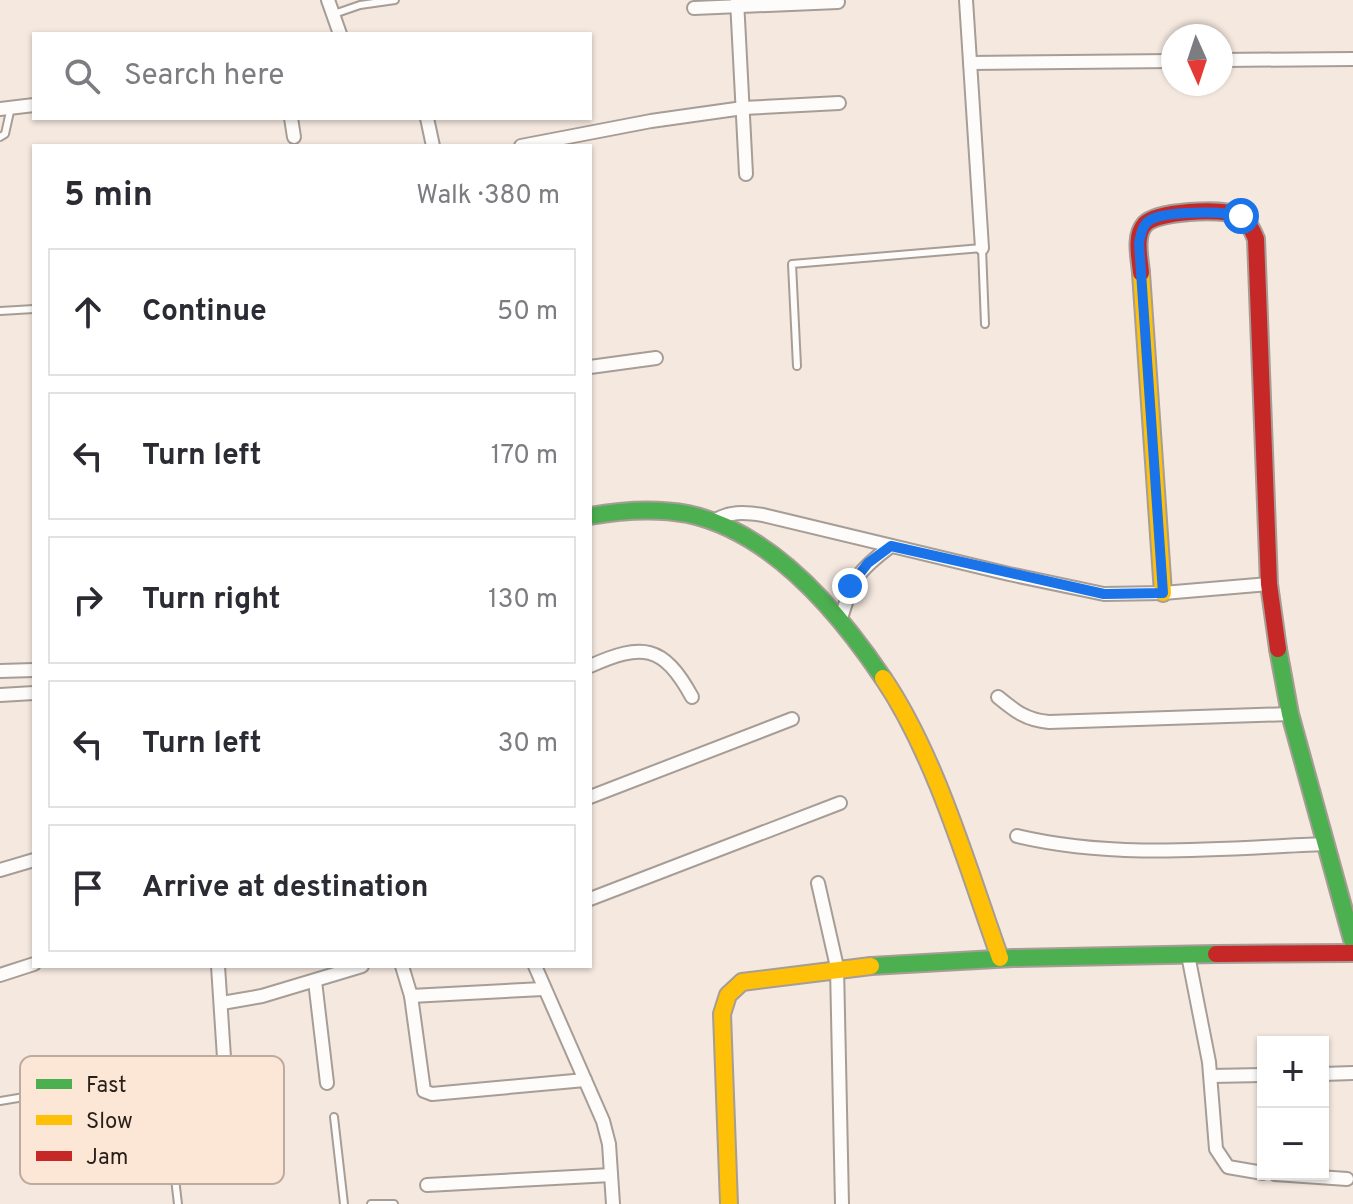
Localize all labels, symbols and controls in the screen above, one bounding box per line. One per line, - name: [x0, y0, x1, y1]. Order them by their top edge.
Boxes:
- north arrow: [1161, 24, 1233, 96]
- search box: [32, 32, 592, 120]
- icon: search: [60, 54, 104, 98]
- text: Search here: [124, 58, 284, 95]
- text: 5 min: [64, 175, 153, 218]
- text: Walk · 380 m: [416, 180, 560, 213]
- route start: [1223, 198, 1259, 234]
- icon: ahead: [66, 290, 110, 334]
- text: Continue: [142, 294, 267, 331]
- text: 50 m: [497, 296, 558, 329]
- icon: left: [66, 434, 110, 478]
- text: Turn left: [142, 438, 262, 475]
- text: 170 m: [491, 440, 558, 473]
- route end: [832, 568, 868, 604]
- icon: right: [66, 578, 110, 622]
- text: Turn right: [142, 582, 280, 619]
- text: 130 m: [488, 584, 558, 617]
- icon: left: [66, 722, 110, 766]
- text: Turn left: [142, 726, 262, 763]
- text: 30 m: [498, 728, 558, 761]
- icon: arrive: [66, 866, 110, 910]
- text: Arrive at destination: [142, 870, 428, 907]
- map controls: [1257, 1036, 1329, 1180]
- button: +: [1257, 1036, 1329, 1108]
- legend: [20, 1056, 284, 1184]
- text: Fast: [86, 1073, 127, 1100]
- button: −: [1257, 1108, 1329, 1180]
- text: Slow: [86, 1109, 133, 1136]
- text: Jam: [86, 1145, 129, 1172]

